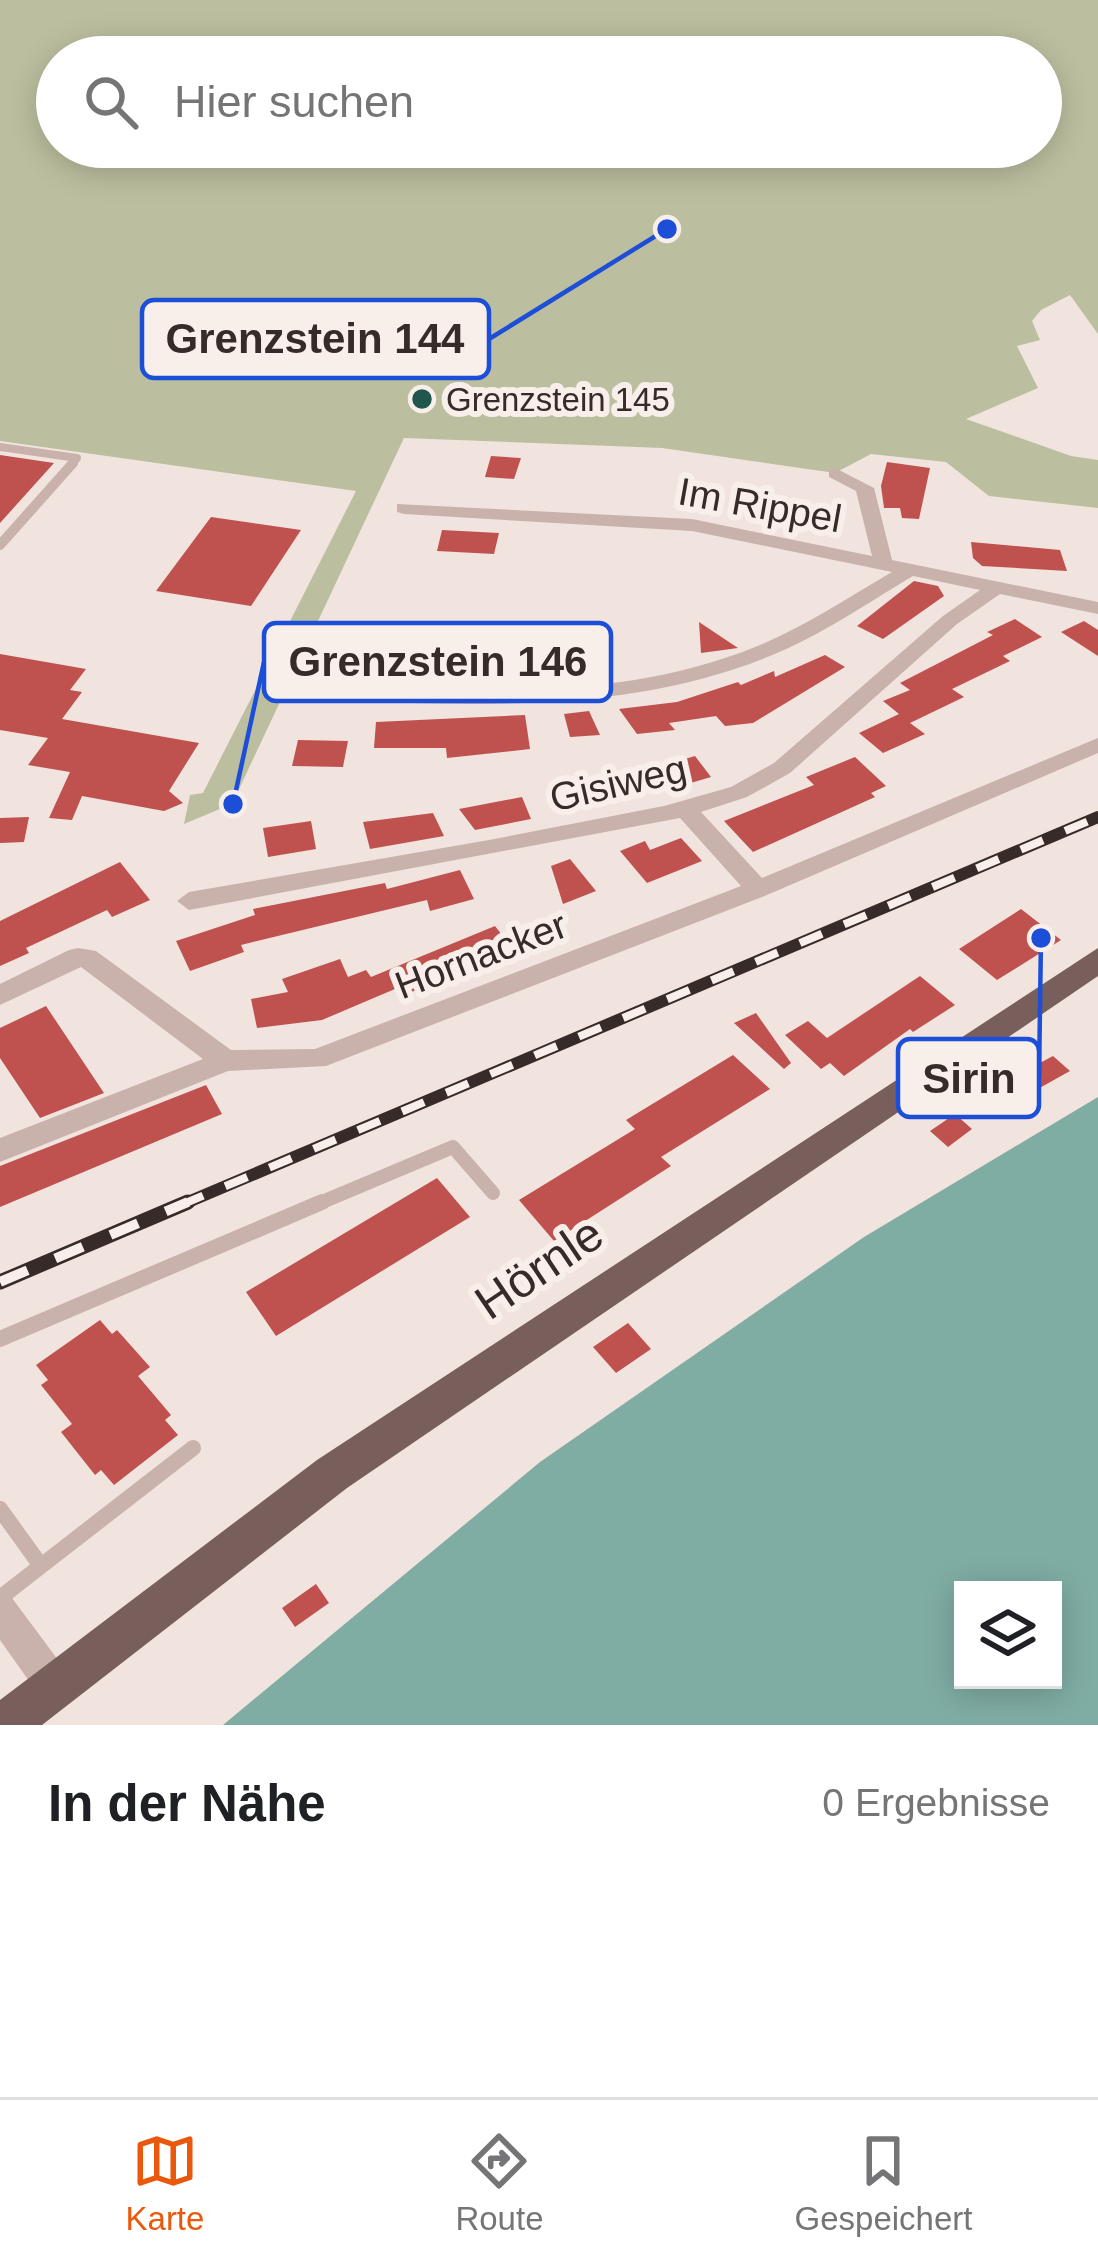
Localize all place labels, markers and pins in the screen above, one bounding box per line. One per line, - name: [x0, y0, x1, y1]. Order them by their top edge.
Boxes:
- callout: Grenzstein 144: [142, 300, 489, 378]
- place label: Grenzstein 145: [446, 381, 670, 418]
- marker: Grenzstein 145: [409, 386, 435, 412]
- callout: Grenzstein 146: [264, 623, 611, 701]
- callout: Sirin: [898, 1039, 1039, 1117]

